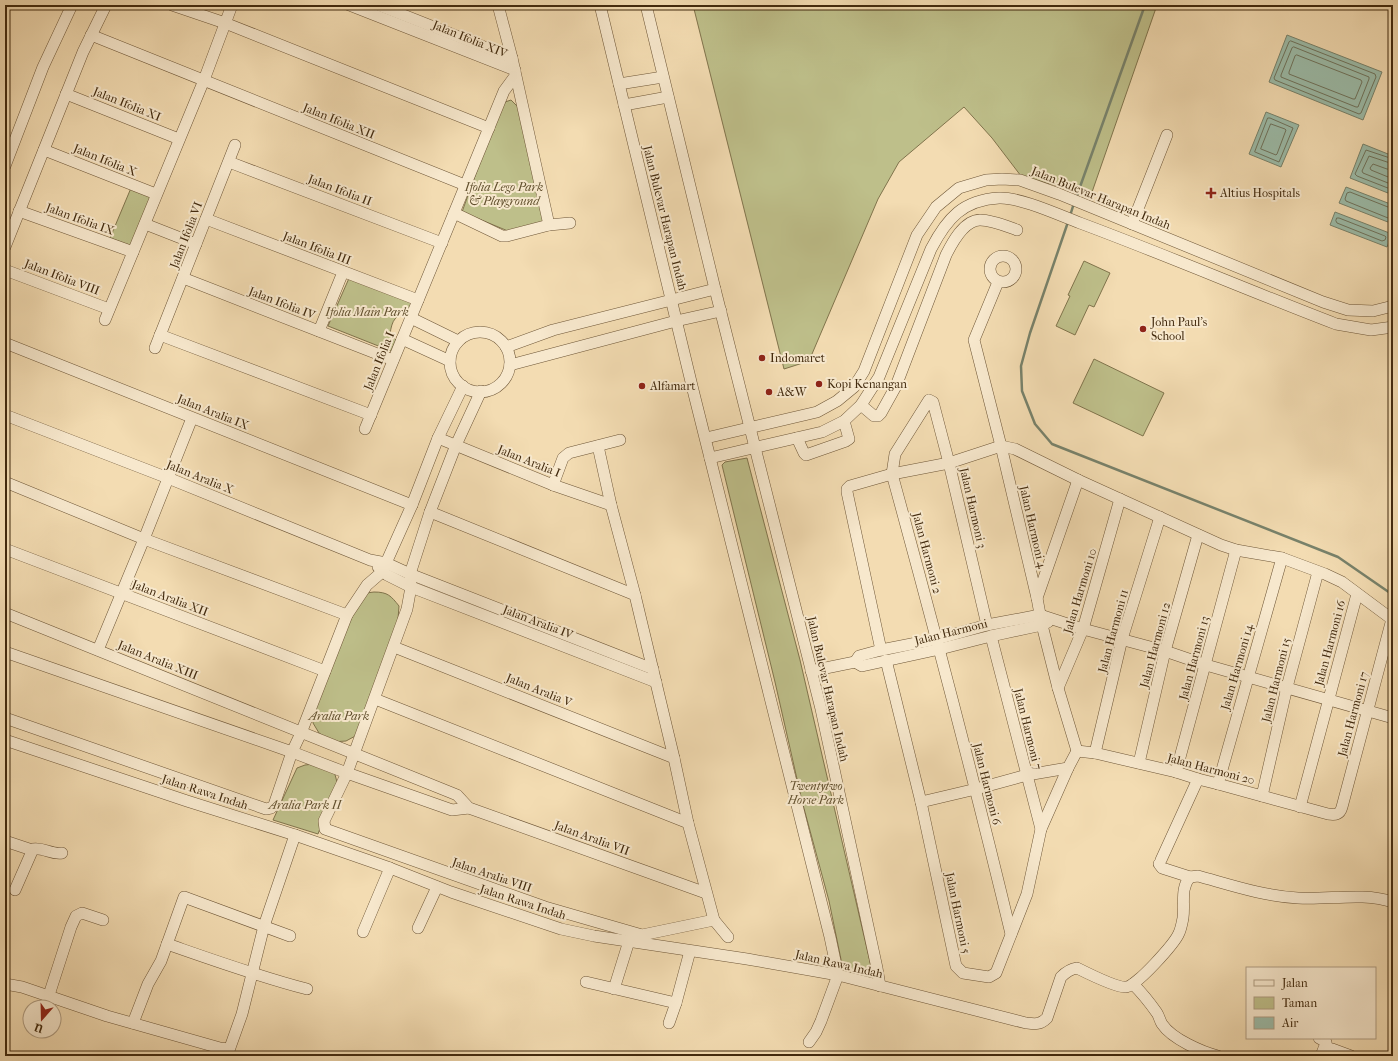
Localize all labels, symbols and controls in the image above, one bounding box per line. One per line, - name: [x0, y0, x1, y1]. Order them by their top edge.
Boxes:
- street label: Jalan Ifolia XIV: [430, 17, 511, 61]
- street label: Jalan Ifolia XI: [90, 84, 163, 124]
- street label: Jalan Ifolia XII: [300, 100, 377, 142]
- street label: Jalan Ifolia X: [70, 141, 139, 179]
- street label: Jalan Bulevar Harapan Indah: [640, 143, 690, 292]
- street label: Jalan Bulevar Harapan Indah: [1029, 163, 1173, 232]
- street label: Jalan Ifolia II: [305, 171, 374, 209]
- park label: Ifolia Lego Park & Playground: [464, 180, 543, 208]
- place label: Altius Hospitals: [1219, 186, 1300, 200]
- marker: Altius Hospitals: [1205, 187, 1217, 199]
- street label: Jalan Ifolia VI: [167, 199, 205, 271]
- street label: Jalan Ifolia IX: [43, 200, 117, 238]
- street label: Jalan Ifolia III: [280, 228, 353, 267]
- street label: Jalan Ifolia VIII: [21, 256, 102, 298]
- street label: Jalan Ifolia IV: [246, 284, 318, 323]
- park label: Ifolia Main Park: [324, 305, 409, 319]
- place label: John Paul's School: [1150, 315, 1208, 343]
- marker: John Paul's School: [1138, 324, 1148, 334]
- street label: Jalan Ifolia I: [360, 329, 397, 393]
- place label: Indomaret: [770, 351, 826, 365]
- marker: Indomaret: [757, 353, 767, 363]
- place label: Kopi Kenangan: [827, 377, 907, 391]
- place label: Alfamart: [649, 379, 696, 393]
- marker: Kopi Kenangan: [814, 379, 824, 389]
- marker: Alfamart: [637, 381, 647, 391]
- place label: A&W: [776, 385, 808, 399]
- marker: A&W: [764, 387, 774, 397]
- street label: Jalan Aralia IX: [174, 391, 251, 433]
- street label: Jalan Aralia I: [495, 442, 563, 480]
- street label: Jalan Aralia X: [164, 457, 236, 497]
- street label: Jalan Harmoni 3: [957, 465, 989, 550]
- street label: Jalan Harmoni 4: [1016, 483, 1050, 571]
- street label: Jalan Harmoni 2: [909, 510, 945, 595]
- street label: Jalan Harmoni 10: [1060, 547, 1100, 636]
- street label: Jalan Aralia XII: [129, 577, 210, 619]
- street label: Jalan Harmoni 11: [1095, 588, 1131, 675]
- street label: Jalan Harmoni 16: [1312, 598, 1348, 688]
- street label: Jalan Harmoni 12: [1137, 601, 1173, 690]
- street label: Jalan Aralia IV: [500, 602, 576, 642]
- street label: Jalan Bulevar Harapan Indah: [804, 614, 852, 763]
- street label: Jalan Harmoni 13: [1176, 614, 1212, 703]
- street label: Jalan Harmoni: [912, 616, 989, 648]
- street label: Jalan Harmoni 14: [1218, 622, 1256, 713]
- street label: Jalan Harmoni 15: [1258, 636, 1293, 725]
- street label: Jalan Aralia XIII: [115, 637, 200, 683]
- street label: Jalan Aralia V: [503, 670, 575, 710]
- street label: Jalan Harmoni 17: [1335, 670, 1371, 759]
- street label: Jalan Harmoni 7: [1011, 686, 1045, 771]
- park label: Aralia Park: [307, 709, 369, 723]
- street label: Jalan Harmoni 6: [970, 741, 1004, 827]
- street label: Jalan Harmoni 20: [1165, 750, 1256, 787]
- street label: Jalan Rawa Indah: [159, 771, 250, 813]
- park label: Twentytwo Horse Park: [787, 779, 844, 807]
- park label: Aralia Park II: [267, 798, 343, 812]
- street label: Jalan Aralia VII: [552, 818, 632, 858]
- street label: Jalan Aralia VIII: [449, 854, 534, 895]
- street label: Jalan Harmoni 5: [942, 870, 973, 955]
- street label: Jalan Rawa Indah: [477, 881, 568, 923]
- street label: Jalan Rawa Indah: [793, 947, 885, 981]
- legend: [1246, 967, 1376, 1039]
- text: Jalan: [1281, 976, 1308, 990]
- text: Taman: [1282, 996, 1317, 1010]
- north arrow: [22, 999, 62, 1039]
- text: Air: [1281, 1016, 1299, 1030]
- text: U: [32, 1020, 46, 1036]

